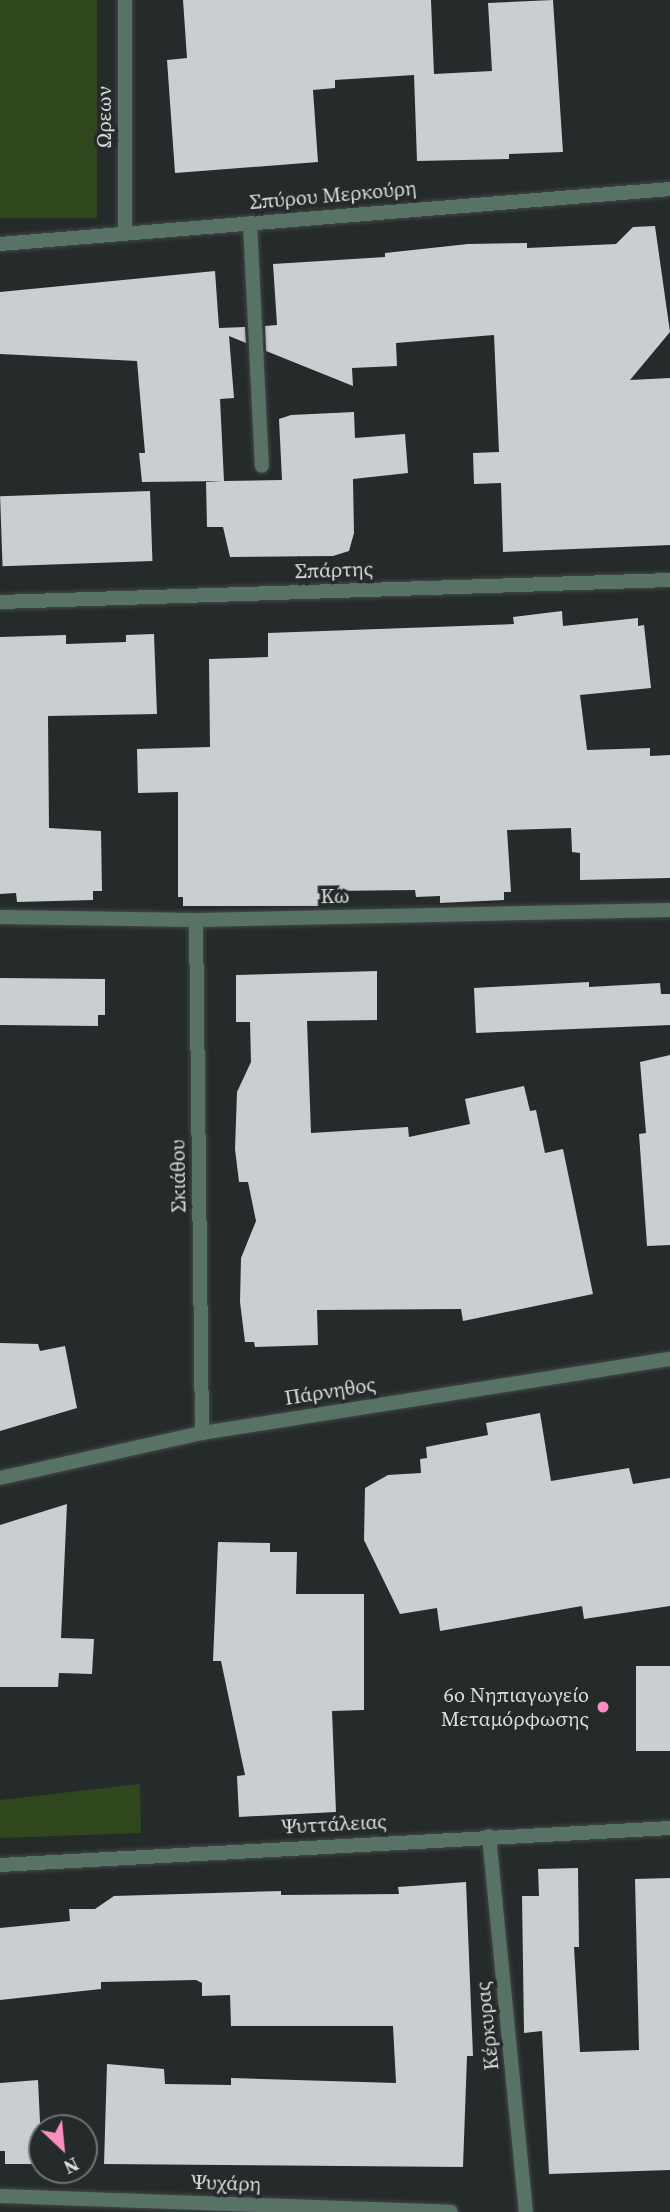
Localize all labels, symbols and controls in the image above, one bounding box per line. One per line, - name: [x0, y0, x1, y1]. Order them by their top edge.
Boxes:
- street label: Ωρεων: [91, 86, 117, 148]
- street label: Σπύρου Μερκούρη: [249, 175, 417, 215]
- street label: Σπάρτης: [294, 556, 374, 584]
- street label: Κω: [320, 883, 350, 909]
- street label: Σκιάθου: [165, 1139, 191, 1213]
- street label: Πάρνηθος: [283, 1371, 377, 1411]
- place label: 6ο Νηπιαγωγείο Μεταμόρφωσης: [441, 1682, 589, 1732]
- marker: 6ο Νηπιαγωγείο Μεταμόρφωσης: [595, 1699, 611, 1715]
- street label: Ψυττάλειας: [281, 1809, 387, 1839]
- street label: Κέρκυρας: [470, 1980, 504, 2072]
- north arrow: [28, 2114, 98, 2184]
- text: N: [59, 2151, 83, 2181]
- street label: Ψυχάρη: [191, 2169, 261, 2197]

